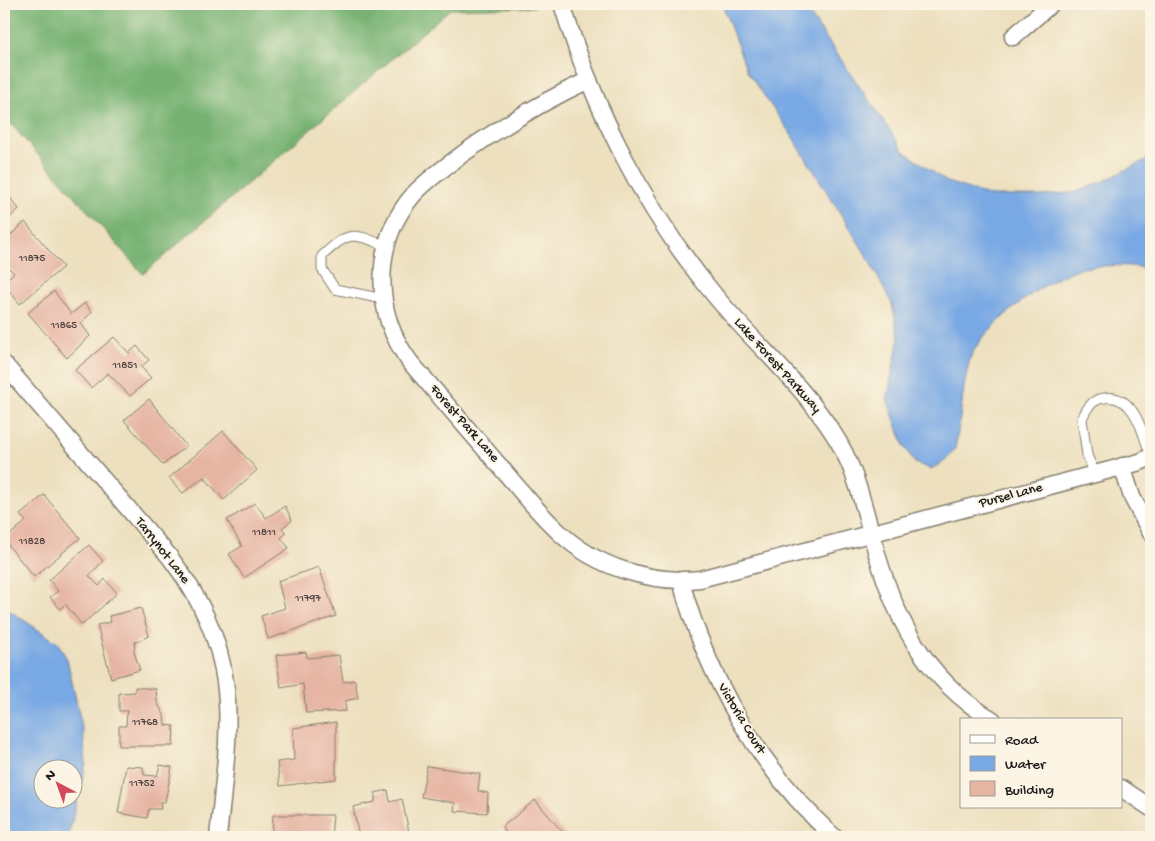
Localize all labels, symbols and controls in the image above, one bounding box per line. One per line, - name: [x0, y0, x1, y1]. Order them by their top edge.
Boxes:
- house number: 11875: [18, 253, 45, 265]
- street label: Lake Forest Parkway: [730, 315, 824, 417]
- house number: 11865: [50, 320, 77, 332]
- house number: 11851: [111, 360, 138, 372]
- street label: Forest Park Lane: [425, 381, 503, 467]
- street label: Pursel Lane: [977, 479, 1045, 513]
- street label: Tarrynot Lane: [130, 514, 194, 588]
- house number: 11811: [251, 527, 276, 539]
- house number: 11828: [18, 536, 45, 548]
- house number: 11797: [294, 593, 321, 605]
- street label: Victoria Court: [713, 680, 769, 759]
- house number: 11768: [131, 717, 158, 729]
- legend: [960, 718, 1122, 808]
- text: Road: [1005, 732, 1039, 750]
- text: Water: [1005, 756, 1047, 774]
- north arrow: [32, 758, 82, 808]
- text: N: [42, 767, 60, 785]
- house number: 11752: [128, 778, 155, 790]
- text: Building: [1004, 782, 1054, 800]

